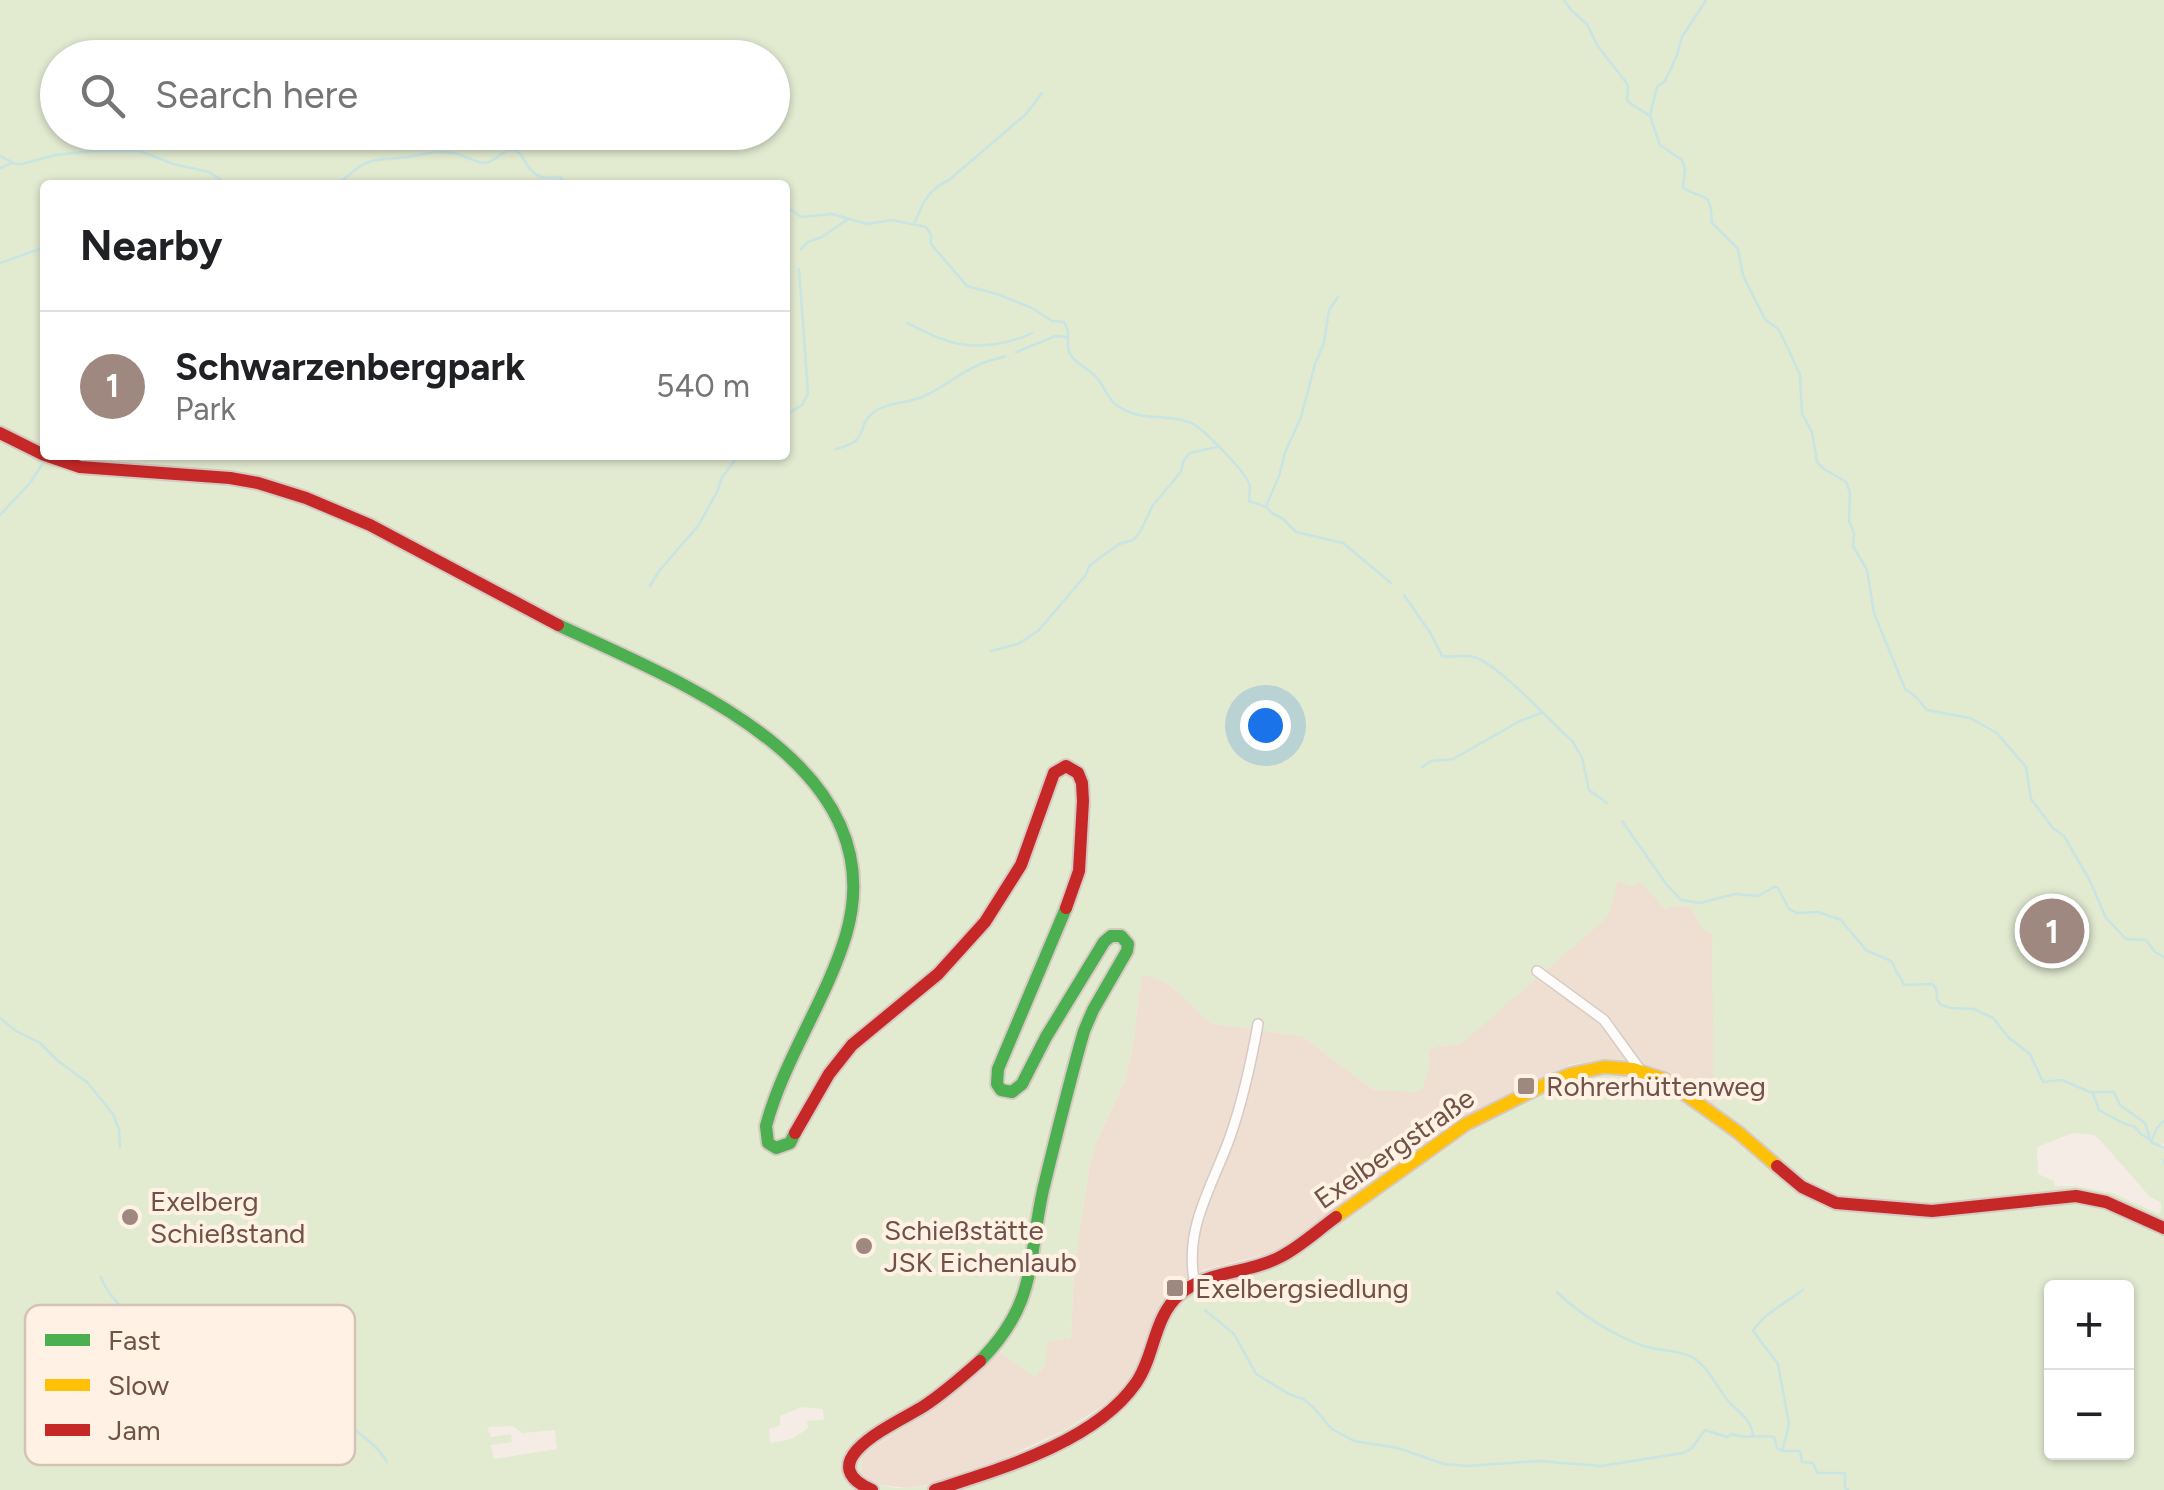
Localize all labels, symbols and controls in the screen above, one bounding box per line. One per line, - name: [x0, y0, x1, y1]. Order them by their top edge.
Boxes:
- search box: [40, 40, 790, 150]
- icon: search: [75, 68, 130, 123]
- text: Search here: [155, 72, 358, 118]
- text: Nearby: [80, 220, 222, 271]
- text: Schwarzenbergpark: [175, 344, 525, 390]
- text: 1: [106, 367, 119, 405]
- text: 540 m: [656, 367, 750, 405]
- text: Park: [175, 390, 236, 428]
- your location: [1240, 700, 1291, 751]
- pin: 1: [2020, 894, 2084, 968]
- place label: Rohrerhüttenweg: [1546, 1069, 1766, 1103]
- marker: Rohrerhüttenweg: [1515, 1075, 1537, 1097]
- street label: Exelbergstraße: [1308, 1080, 1480, 1216]
- place label: Exelberg Schießstand: [150, 1184, 305, 1250]
- marker: Exelberg Schießstand: [119, 1206, 141, 1228]
- place label: Schießstätte JSK Eichenlaub: [884, 1213, 1077, 1279]
- marker: Schießstätte JSK Eichenlaub: [853, 1235, 875, 1257]
- place label: Exelbergsiedlung: [1195, 1271, 1409, 1305]
- marker: Exelbergsiedlung: [1164, 1277, 1186, 1299]
- map controls: [2044, 1280, 2134, 1460]
- button: +: [2044, 1280, 2134, 1370]
- legend: [25, 1305, 355, 1465]
- text: Fast: [108, 1323, 161, 1357]
- text: Slow: [108, 1368, 169, 1402]
- button: −: [2044, 1370, 2134, 1460]
- text: Jam: [108, 1413, 161, 1447]

